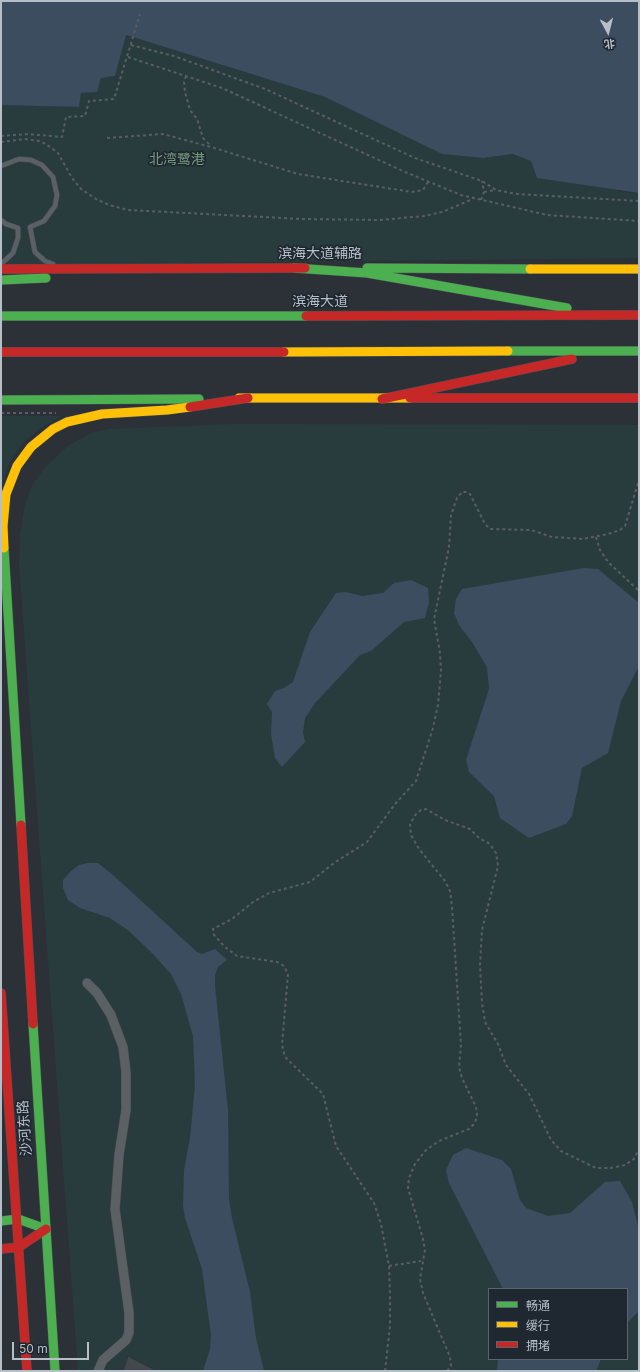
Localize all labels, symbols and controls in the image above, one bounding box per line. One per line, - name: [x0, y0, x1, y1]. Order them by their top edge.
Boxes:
- north arrow: [588, 12, 628, 52]
- text: 北: [603, 36, 616, 52]
- park label: 北湾鹭港: [149, 152, 205, 168]
- street label: 滨海大道辅路: [278, 246, 362, 262]
- street label: 滨海大道: [292, 294, 348, 310]
- street label: 沙河东路: [15, 1099, 35, 1157]
- legend: [488, 1288, 628, 1360]
- text: 畅通: [526, 1298, 550, 1313]
- text: 缓行: [526, 1318, 550, 1333]
- scale bar: [14, 1334, 91, 1360]
- text: 拥堵: [526, 1338, 550, 1353]
- text: 50 m: [19, 1341, 48, 1356]

